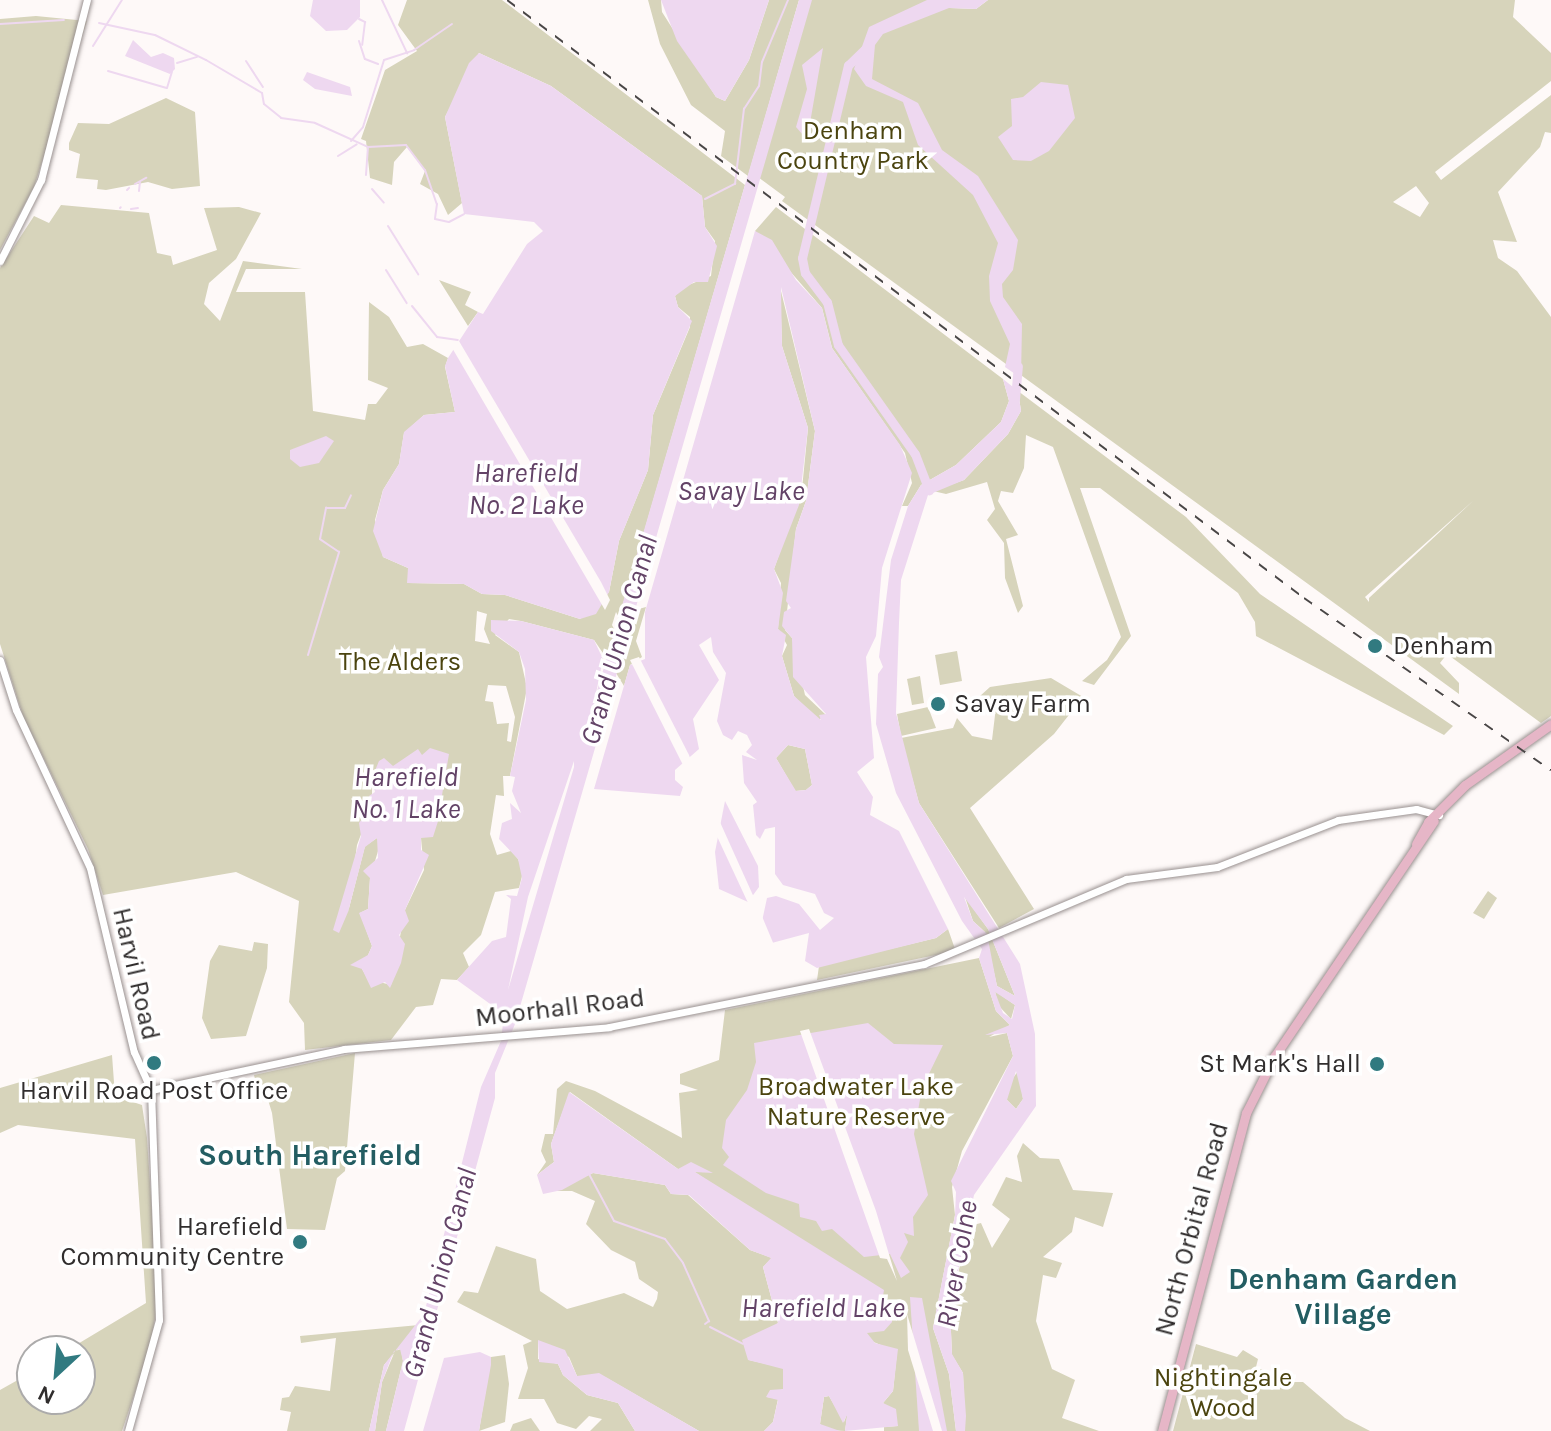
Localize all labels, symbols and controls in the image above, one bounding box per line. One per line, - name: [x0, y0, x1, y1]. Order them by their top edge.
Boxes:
- park label: Denham Country Park: [777, 115, 929, 176]
- water label: Harefield No. 2 Lake: [468, 456, 584, 522]
- water label: Savay Lake: [677, 474, 805, 508]
- water label: Grand Union Canal: [573, 531, 665, 749]
- place label: Denham: [1393, 630, 1494, 662]
- marker: Denham: [1364, 635, 1386, 657]
- park label: The Alders: [339, 646, 461, 678]
- place label: Savay Farm: [954, 688, 1091, 720]
- marker: Savay Farm: [929, 695, 947, 713]
- water label: Harefield No. 1 Lake: [352, 760, 460, 826]
- street label: Harvil Road: [106, 905, 166, 1043]
- street label: Moorhall Road: [474, 982, 646, 1034]
- place label: St Mark's Hall: [1199, 1048, 1361, 1080]
- marker: Harvil Road Post Office: [145, 1054, 163, 1072]
- marker: St Mark's Hall: [1368, 1055, 1386, 1073]
- park label: Broadwater Lake Nature Reserve: [758, 1071, 954, 1132]
- place label: Harvil Road Post Office: [20, 1075, 288, 1107]
- street label: North Orbital Road: [1148, 1119, 1236, 1339]
- district label: South Harefield: [198, 1137, 422, 1173]
- water label: Grand Union Canal: [396, 1164, 484, 1382]
- water label: River Colne: [929, 1198, 985, 1330]
- place label: Harefield Community Centre: [60, 1211, 284, 1272]
- marker: Harefield Community Centre: [291, 1233, 309, 1251]
- district label: Denham Garden Village: [1228, 1261, 1458, 1332]
- water label: Harefield Lake: [741, 1291, 905, 1325]
- north arrow: [16, 1335, 96, 1415]
- park label: Nightingale Wood: [1154, 1362, 1292, 1424]
- text: N: [34, 1380, 59, 1410]

